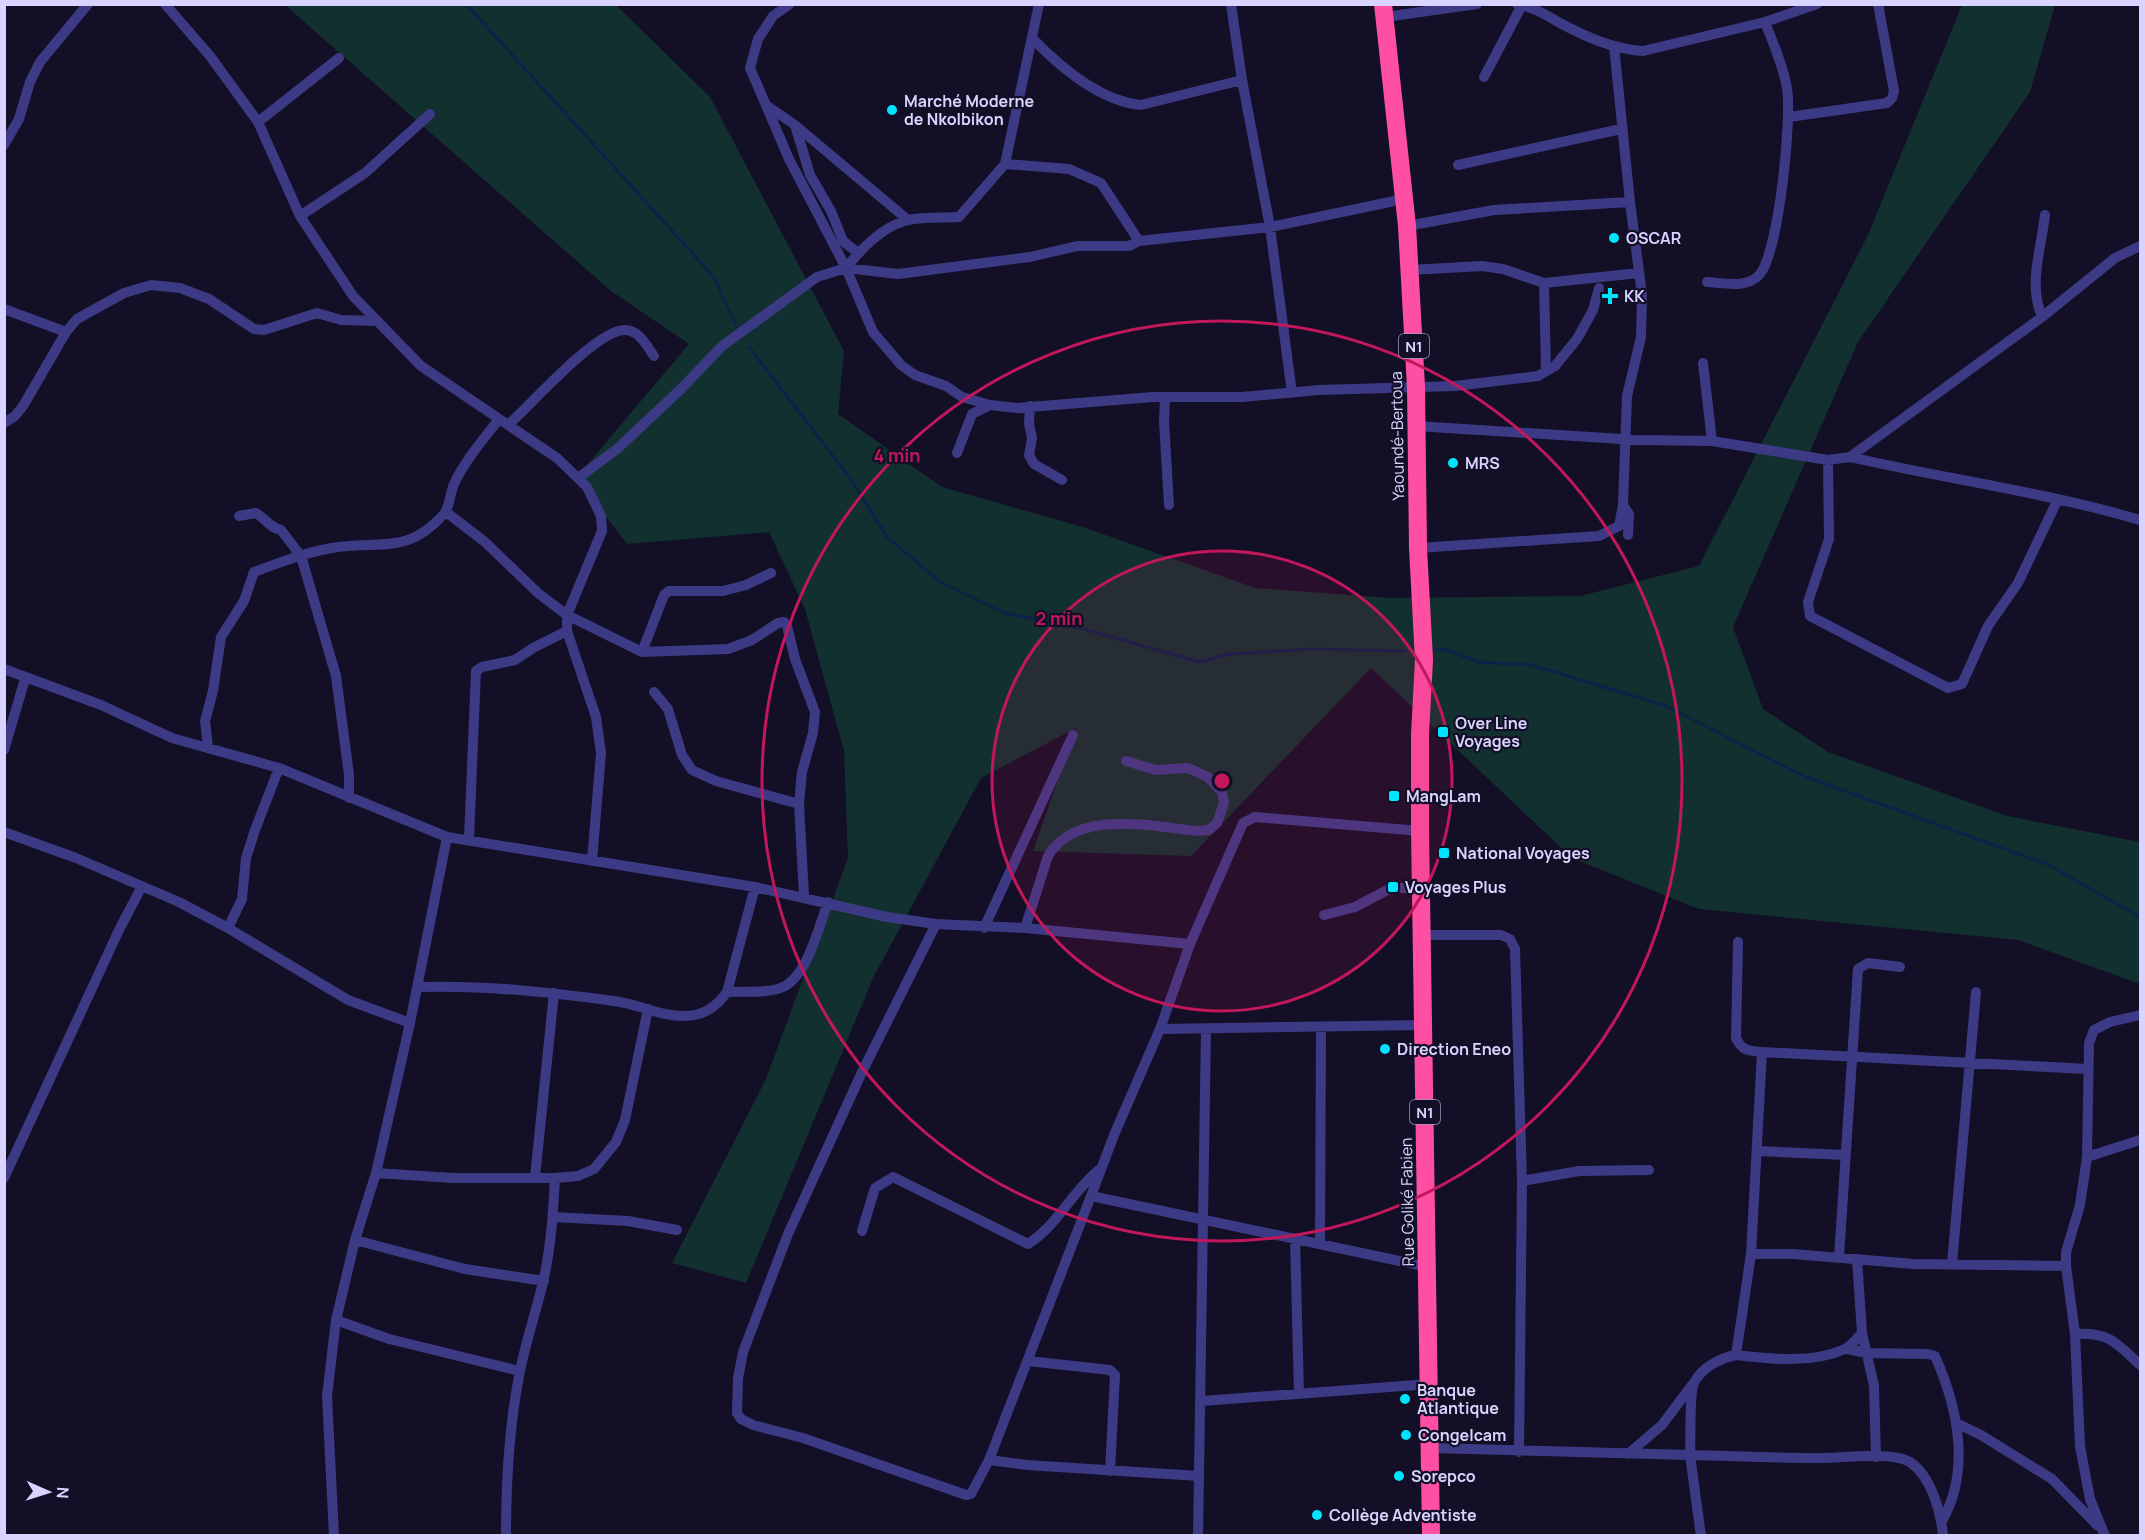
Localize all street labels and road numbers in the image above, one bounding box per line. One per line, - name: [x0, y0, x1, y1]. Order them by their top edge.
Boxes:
- road number: N1: [1399, 334, 1429, 358]
- street label: Yaoundé-Bertoua: [1385, 371, 1409, 501]
- road number: N1: [1410, 1100, 1440, 1124]
- street label: Rue Goliké Fabien: [1395, 1137, 1419, 1267]

